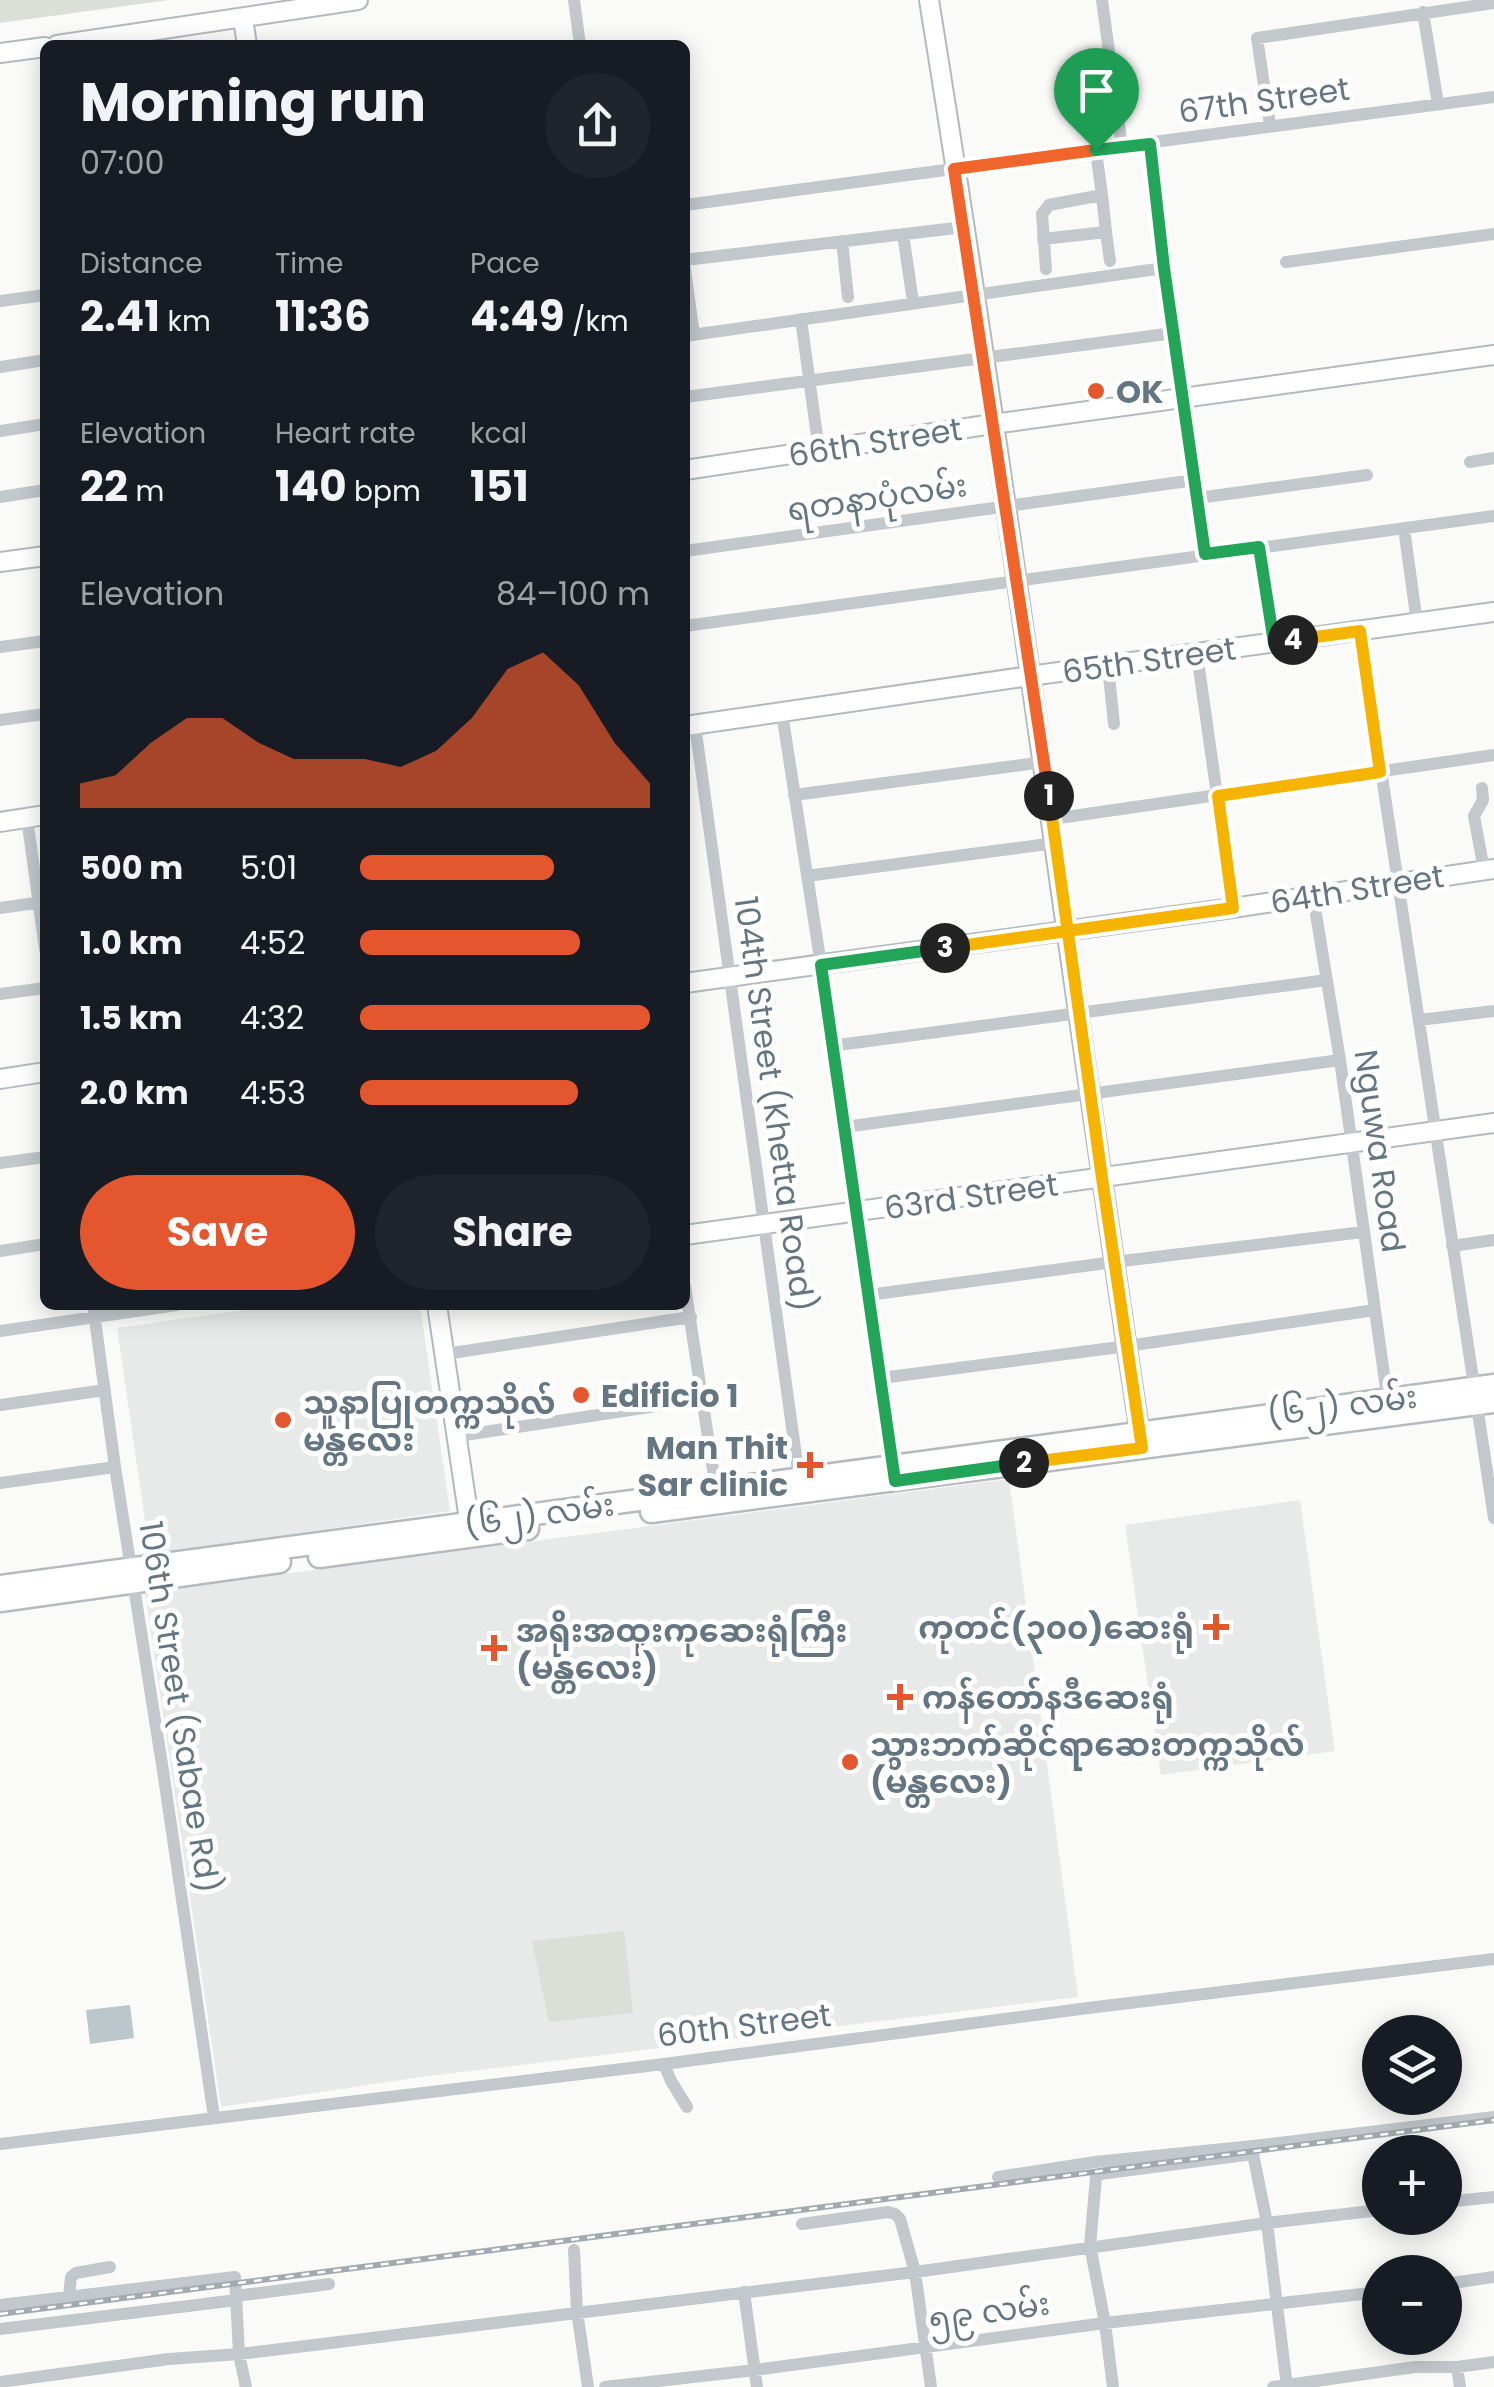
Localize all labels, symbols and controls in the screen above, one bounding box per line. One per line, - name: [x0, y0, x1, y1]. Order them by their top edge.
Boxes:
- pin: [1054, 48, 1139, 151]
- text: Morning run: [80, 63, 426, 140]
- icon: arrive: [1069, 63, 1124, 118]
- street label: 67th Street: [1176, 66, 1352, 134]
- button: share: [545, 73, 650, 178]
- text: 07:00: [80, 140, 165, 185]
- text: Distance: [80, 244, 203, 283]
- text: Time: [275, 244, 343, 283]
- text: Pace: [470, 244, 540, 283]
- text: 2.41: [80, 287, 160, 346]
- text: 11:36: [275, 287, 371, 346]
- text: 4:49: [470, 287, 565, 346]
- text: km: [160, 302, 211, 341]
- text: /km: [565, 302, 629, 341]
- place label: OK: [1116, 369, 1163, 414]
- marker: OK: [1085, 380, 1107, 402]
- street label: 66th Street: [785, 406, 965, 478]
- text: Elevation: [80, 414, 206, 453]
- text: Heart rate: [275, 414, 416, 453]
- text: kcal: [470, 414, 527, 453]
- text: 22: [80, 457, 128, 516]
- text: 140: [275, 457, 347, 516]
- text: 151: [470, 457, 529, 516]
- street label: ရတနာပုံလမ်း: [784, 462, 970, 536]
- text: m: [128, 472, 164, 511]
- text: bpm: [347, 472, 421, 511]
- text: Elevation: [80, 571, 224, 616]
- text: 84–100 m: [496, 571, 650, 616]
- pin: 4: [1268, 615, 1318, 665]
- text: 4: [1284, 620, 1302, 659]
- street label: 65th Street: [1059, 626, 1239, 694]
- pin: 1: [1024, 771, 1074, 821]
- text: 1: [1044, 776, 1054, 815]
- text: 500 m: [80, 845, 183, 890]
- text: 5:01: [240, 845, 297, 890]
- street label: 64th Street: [1267, 853, 1447, 925]
- street label: 104th Street (Khetta Road): [724, 894, 826, 1314]
- text: 1.0 km: [80, 920, 182, 965]
- text: 4:52: [240, 920, 305, 965]
- pin: 3: [920, 923, 970, 973]
- text: 3: [937, 928, 953, 967]
- text: 1.5 km: [80, 995, 182, 1040]
- text: 4:32: [240, 995, 304, 1040]
- street label: Nguwa Road: [1344, 1047, 1416, 1255]
- text: 2.0 km: [80, 1070, 189, 1115]
- text: 4:53: [240, 1070, 306, 1115]
- street label: 63rd Street: [881, 1162, 1061, 1230]
- button: Save: [80, 1175, 355, 1290]
- button: Share: [375, 1175, 650, 1290]
- place label: Edificio 1: [601, 1373, 738, 1418]
- street label: (၆၂) လမ်း: [1264, 1373, 1420, 1441]
- place label: သူနာပြုတက္ကသိုလ် မန္တလေး: [303, 1380, 556, 1466]
- marker: Edificio 1: [570, 1384, 592, 1406]
- marker: သူနာပြုတက္ကသိုလ် မန္တလေး: [272, 1409, 294, 1431]
- place label: Man Thit Sar clinic: [638, 1425, 788, 1507]
- pin: 2: [999, 1438, 1049, 1488]
- text: 2: [1016, 1443, 1032, 1482]
- marker: Man Thit Sar clinic: [797, 1452, 823, 1478]
- street label: (၆၂) လမ်း: [461, 1481, 617, 1551]
- street label: 106th Street (Sabae Rd): [128, 1518, 232, 1896]
- place label: ကုတင်(၃၀၀)ဆေးရုံ: [918, 1605, 1194, 1654]
- place label: အရိုးအထူးကုဆေးရုံကြီး (မန္တလေး): [516, 1608, 848, 1694]
- marker: ကုတင်(၃၀၀)ဆေးရုံ: [1203, 1614, 1229, 1640]
- marker: အရိုးအထူးကုဆေးရုံကြီး (မန္တလေး): [481, 1635, 507, 1661]
- place label: ကန်တော်နဒီဆေးရုံ: [922, 1675, 1174, 1724]
- marker: ကန်တော်နဒီဆေးရုံ: [887, 1684, 913, 1710]
- place label: သွားဘက်ဆိုင်ရာဆေးတက္ကသိုလ် (မန္တလေး): [870, 1722, 1304, 1808]
- marker: သွားဘက်ဆိုင်ရာဆေးတက္ကသိုလ် (မန္တလေး): [839, 1751, 861, 1773]
- street label: 60th Street: [655, 1992, 833, 2058]
- map controls: [1362, 2015, 1462, 2355]
- button: layers: [1362, 2015, 1462, 2115]
- button: +: [1362, 2135, 1462, 2235]
- button: −: [1362, 2255, 1462, 2355]
- street label: ၅၉ လမ်း: [926, 2280, 1053, 2346]

